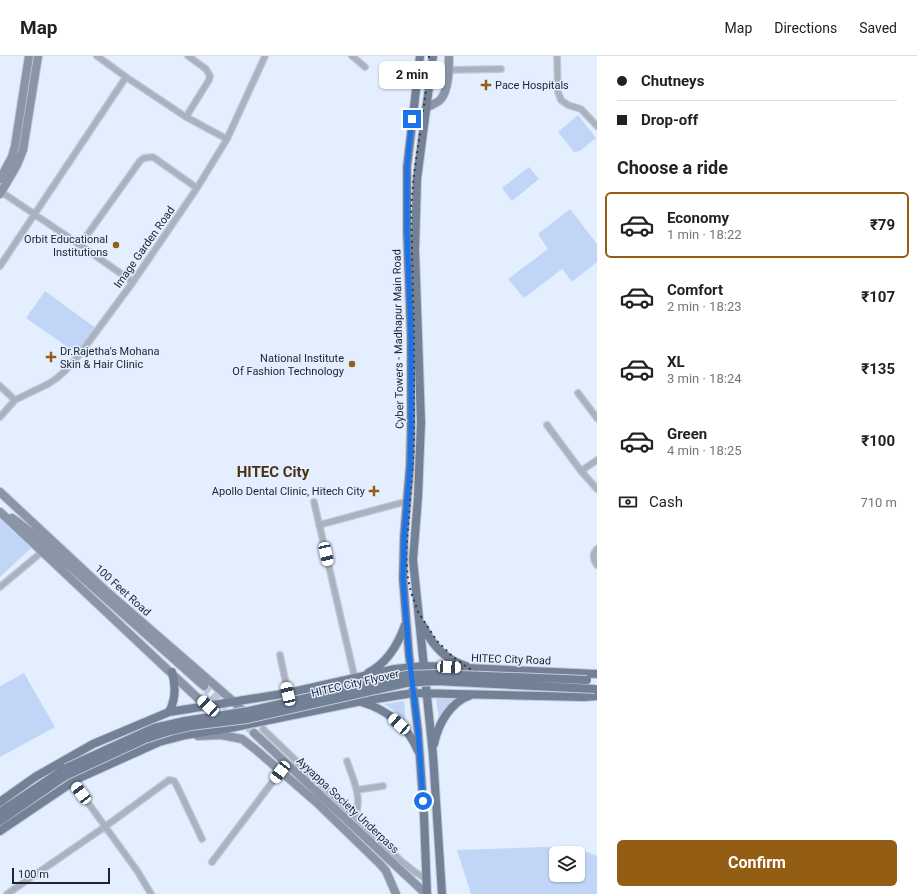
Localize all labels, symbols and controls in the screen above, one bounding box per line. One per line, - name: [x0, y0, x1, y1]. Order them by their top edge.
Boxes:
- text: Map: [20, 16, 58, 39]
- text: Map: [725, 20, 752, 36]
- text: Directions: [774, 20, 837, 36]
- text: Saved: [859, 20, 897, 36]
- callout: 2 min: [379, 61, 445, 89]
- text: 2 min: [396, 67, 428, 82]
- text: Chutneys: [641, 72, 704, 90]
- marker: Pace Hospitals: [480, 79, 492, 91]
- place label: Pace Hospitals: [495, 79, 569, 92]
- route end: [403, 110, 421, 128]
- text: Drop-off: [641, 111, 698, 129]
- text: Choose a ride: [617, 157, 728, 178]
- street label: Image Garden Road: [111, 204, 177, 291]
- icon: car: [619, 207, 655, 243]
- text: Economy: [667, 209, 729, 227]
- text: ₹79: [870, 216, 895, 234]
- text: 1 min · 18:22: [667, 227, 742, 242]
- place label: Orbit Educational Institutions: [24, 233, 108, 259]
- marker: Orbit Educational Institutions: [111, 240, 121, 250]
- street label: Cyber Towers - Madhapur Main Road: [390, 249, 407, 429]
- icon: car: [619, 279, 655, 315]
- text: Comfort: [667, 281, 723, 299]
- text: ₹107: [861, 288, 895, 306]
- text: 2 min · 18:23: [667, 299, 742, 314]
- place label: Dr.Rajetha's Mohana Skin & Hair Clinic: [60, 345, 160, 371]
- marker: Dr.Rajetha's Mohana Skin & Hair Clinic: [45, 351, 57, 363]
- icon: car: [619, 351, 655, 387]
- place label: National Institute Of Fashion Technology: [232, 352, 345, 378]
- text: XL: [667, 353, 685, 371]
- marker: National Institute Of Fashion Technology: [347, 359, 357, 369]
- text: ₹135: [861, 360, 895, 378]
- text: 3 min · 18:24: [667, 371, 742, 386]
- icon: car: [619, 423, 655, 459]
- text: Green: [667, 425, 707, 443]
- text: ₹100: [861, 432, 895, 450]
- text: 4 min · 18:25: [667, 443, 742, 458]
- district label: HITEC City: [237, 463, 310, 481]
- place label: Apollo Dental Clinic, Hitech City: [212, 485, 366, 498]
- marker: Apollo Dental Clinic, Hitech City: [368, 485, 380, 497]
- icon: cash: [617, 491, 639, 513]
- text: Cash: [649, 493, 683, 511]
- text: 710 m: [860, 495, 897, 510]
- car: [317, 541, 335, 567]
- street label: 100 Feet Road: [92, 562, 153, 619]
- street label: HITEC City Road: [471, 652, 551, 667]
- car: [437, 660, 461, 674]
- street label: HITEC City Flyover: [310, 667, 401, 700]
- car: [279, 681, 297, 707]
- car: [195, 693, 221, 719]
- car: [386, 712, 412, 736]
- street label: Ayyappa Society Underpass: [294, 754, 402, 857]
- car: [268, 759, 292, 785]
- car: [69, 780, 93, 806]
- route start: [414, 792, 432, 810]
- button: Confirm: [617, 840, 897, 886]
- map controls: [549, 846, 585, 882]
- button: layers: [549, 846, 585, 882]
- scale bar: [12, 866, 110, 885]
- text: 100 m: [18, 868, 49, 881]

